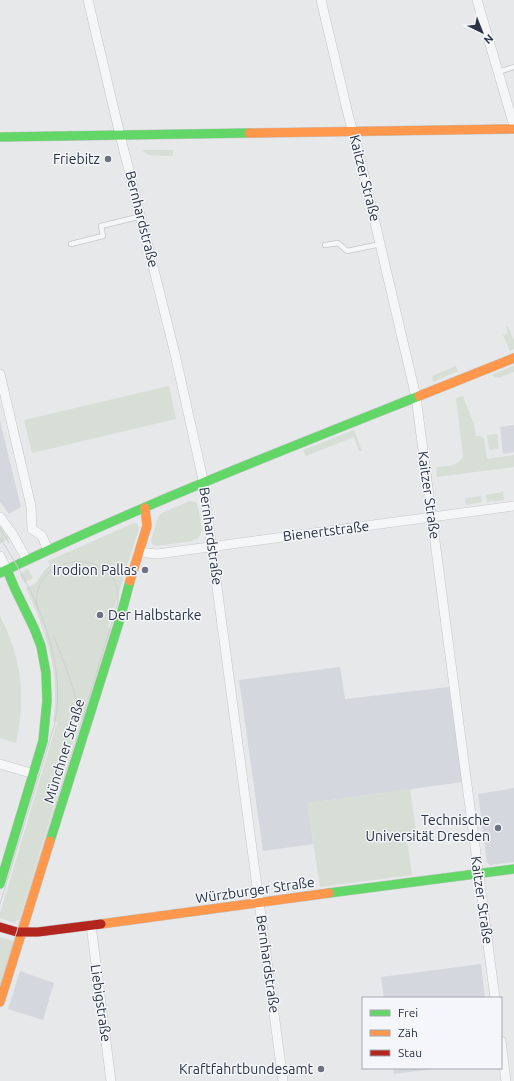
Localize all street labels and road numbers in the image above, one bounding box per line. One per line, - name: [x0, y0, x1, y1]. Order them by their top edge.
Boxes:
- street label: Kaitzer Straße: [347, 133, 383, 223]
- street label: Bernhardstraße: [122, 169, 162, 269]
- street label: Kaitzer Straße: [415, 450, 443, 540]
- street label: Bernhardstraße: [196, 486, 226, 586]
- street label: Bienertstraße: [282, 518, 370, 544]
- street label: Münchner Straße: [41, 697, 87, 805]
- street label: Kaitzer Straße: [468, 855, 496, 945]
- street label: Würzburger Straße: [195, 874, 315, 906]
- street label: Bernhardstraße: [253, 914, 283, 1014]
- street label: Liebigstraße: [88, 963, 114, 1043]

